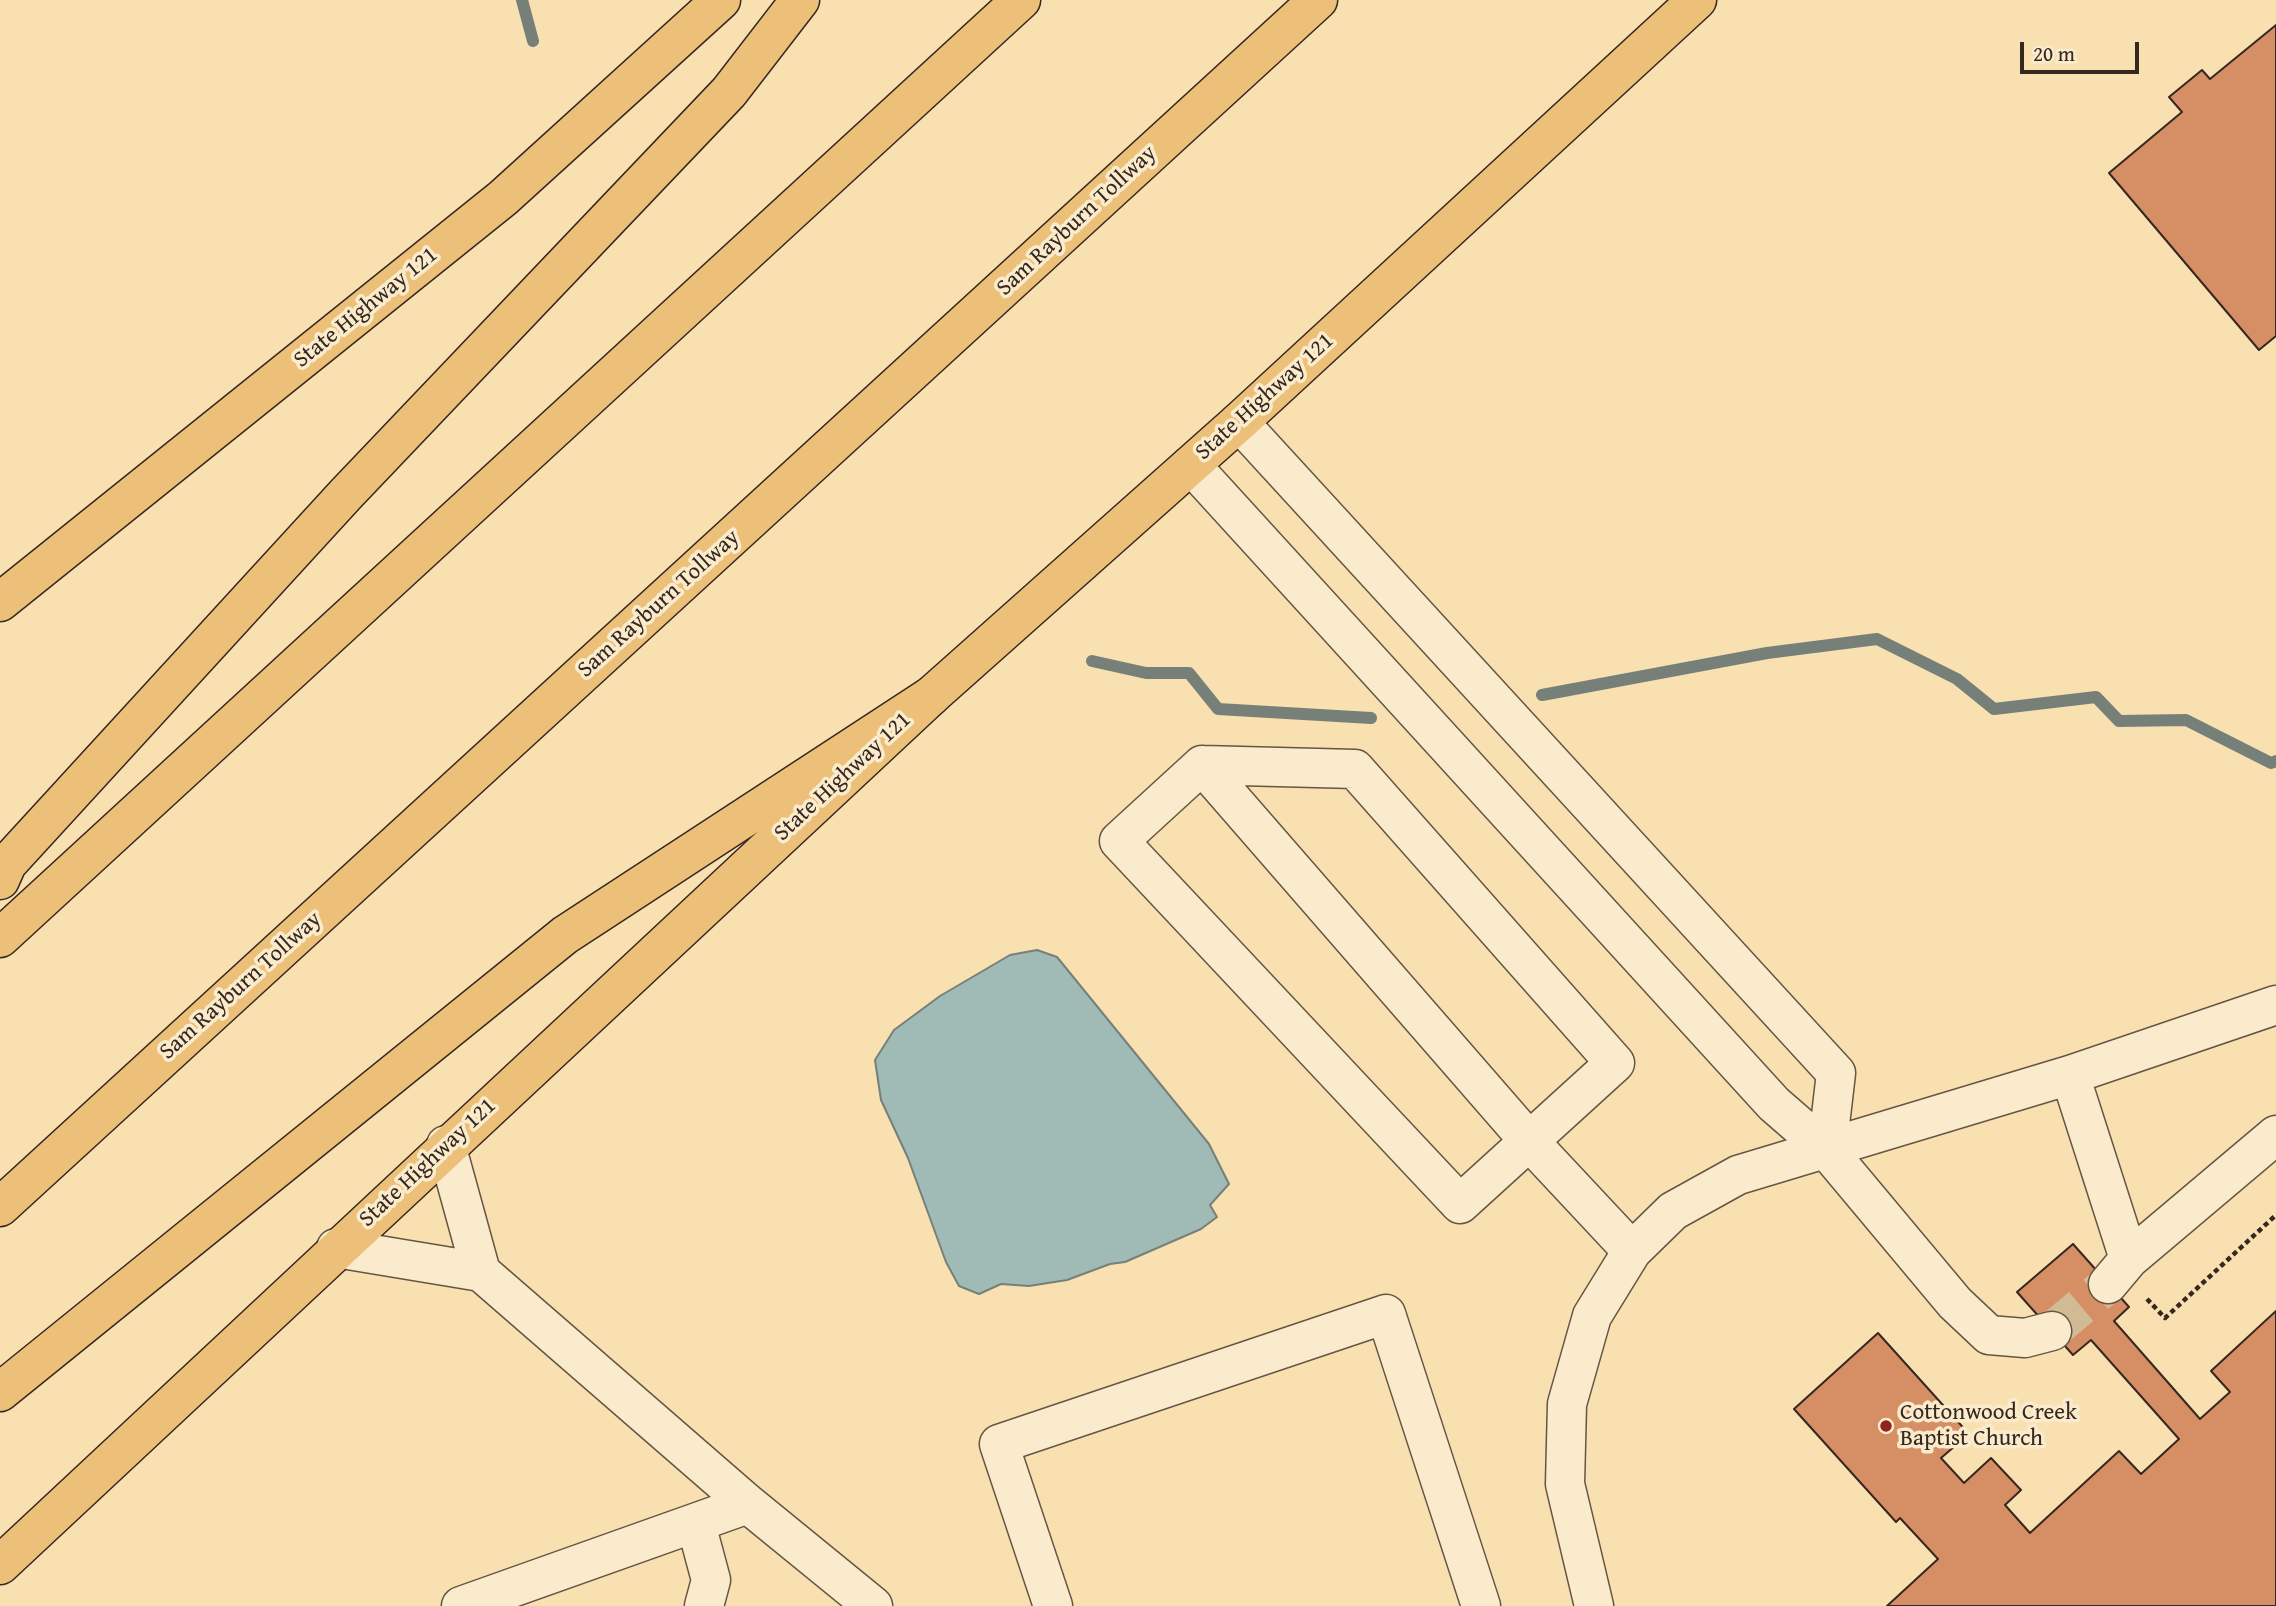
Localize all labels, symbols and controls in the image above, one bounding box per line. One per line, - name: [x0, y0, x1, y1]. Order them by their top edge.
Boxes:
- scale bar: [2024, 28, 2143, 72]
- text: 20 m: [2033, 38, 2075, 69]
- street label: Sam Rayburn Tollway: [991, 140, 1163, 302]
- street label: State Highway 121: [289, 242, 443, 374]
- street label: State Highway 121: [1190, 328, 1340, 466]
- street label: Sam Rayburn Tollway: [572, 524, 746, 684]
- street label: State Highway 121: [769, 707, 917, 847]
- street label: Sam Rayburn Tollway: [154, 906, 328, 1066]
- street label: State Highway 121: [354, 1093, 502, 1233]
- place label: Cottonwood Creek Baptist Church: [1900, 1399, 2077, 1453]
- marker: Cottonwood Creek Baptist Church: [1878, 1418, 1894, 1434]

